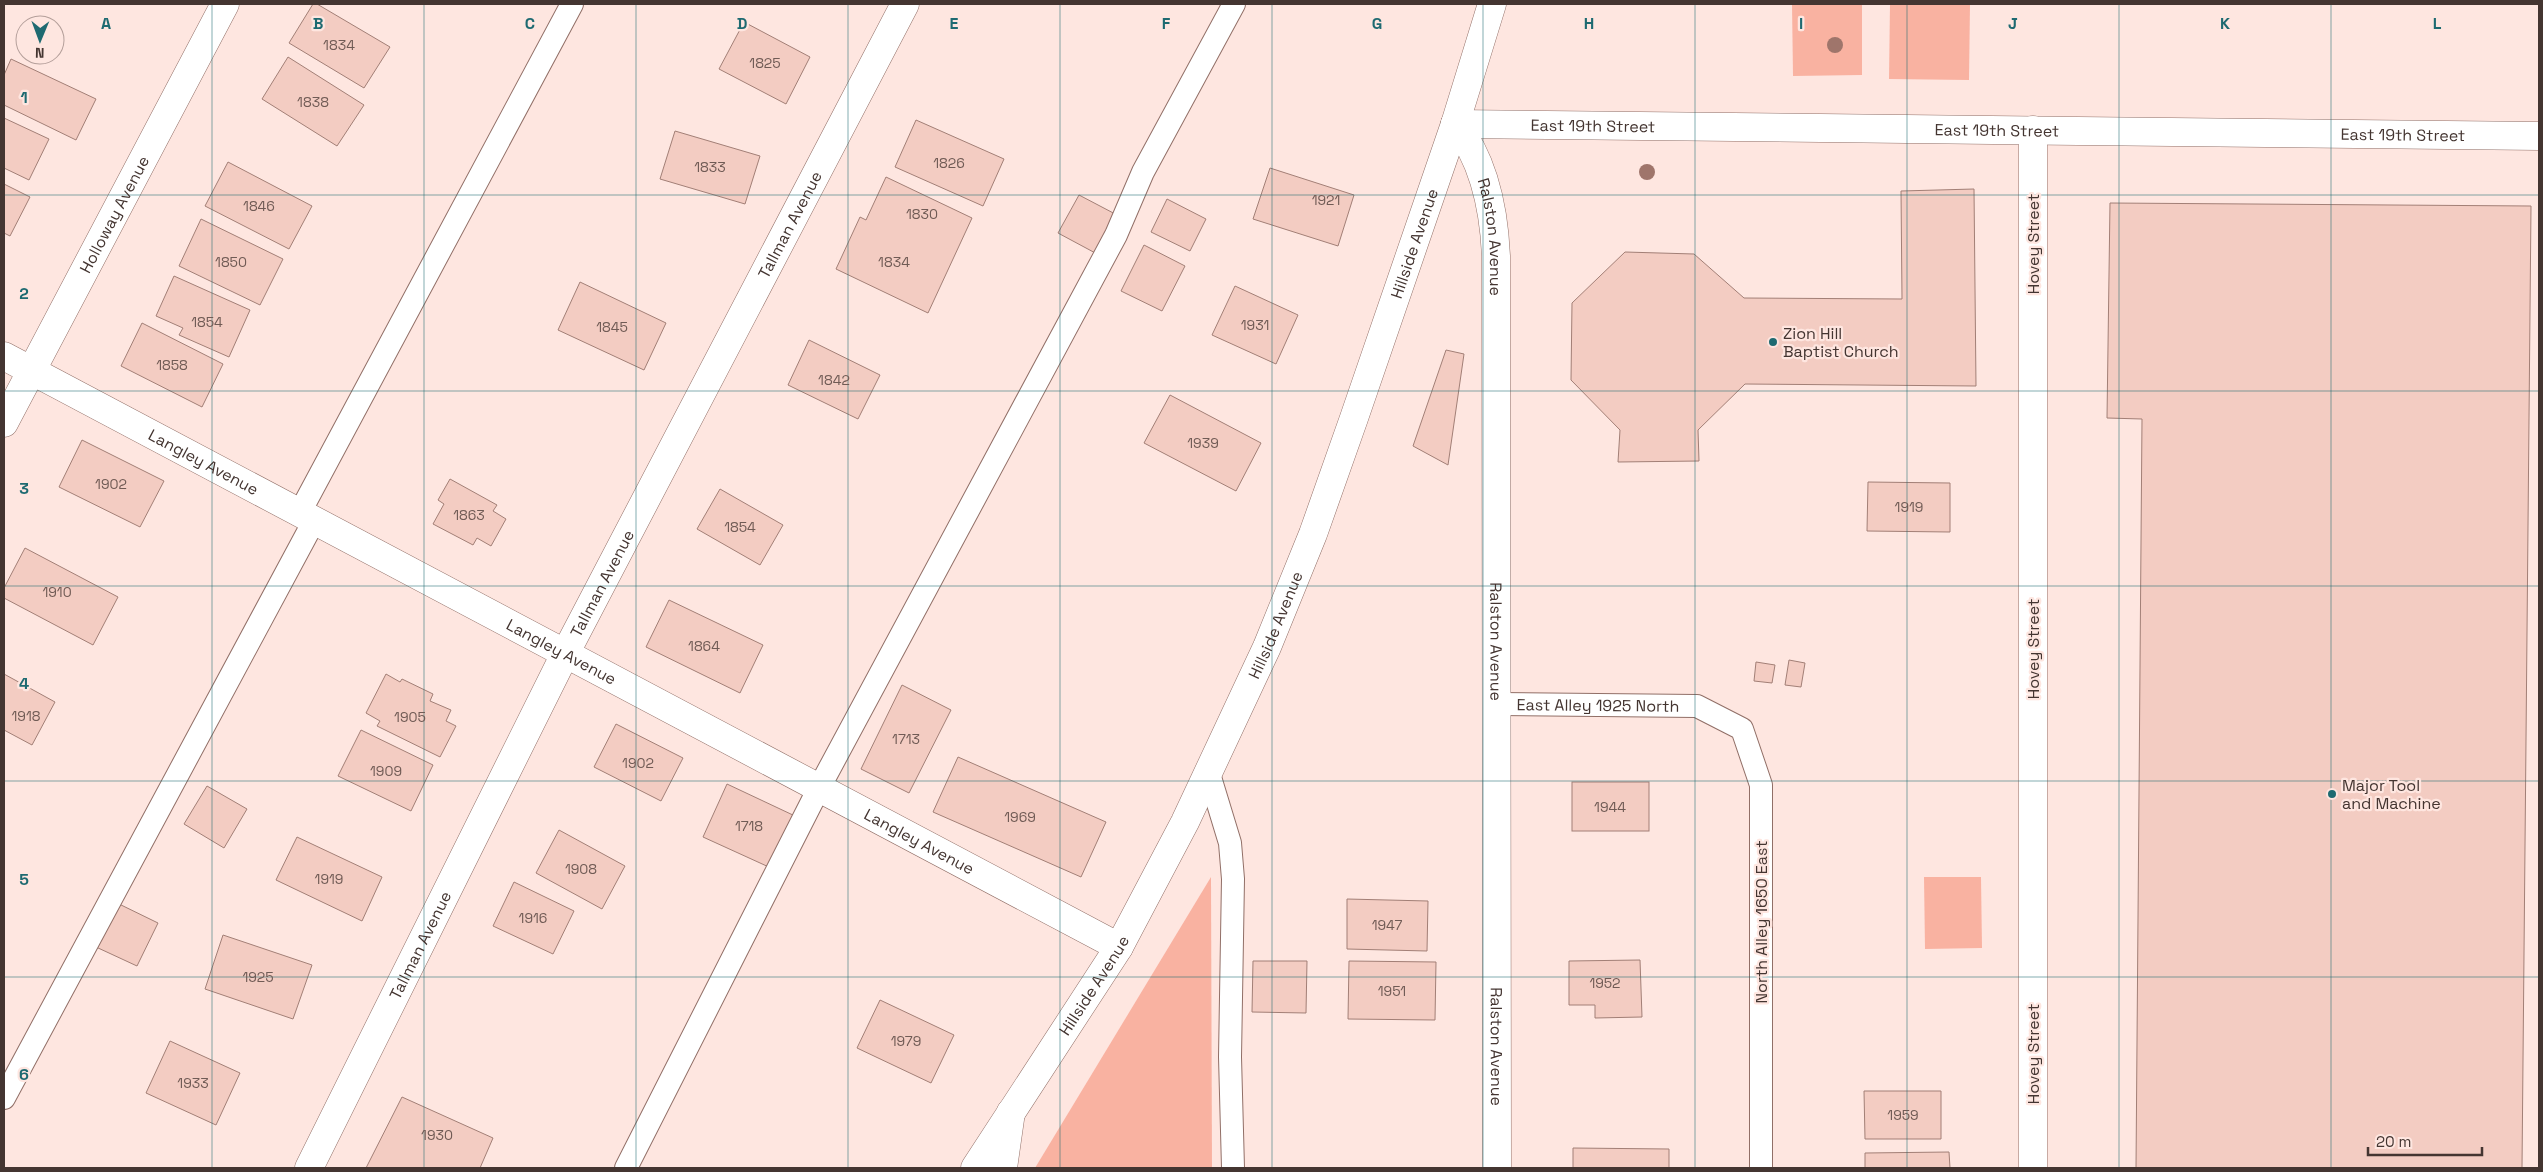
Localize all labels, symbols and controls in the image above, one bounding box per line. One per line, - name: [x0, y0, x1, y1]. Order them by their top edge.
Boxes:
- text: A: [101, 13, 111, 34]
- text: B: [313, 13, 323, 34]
- text: C: [525, 13, 535, 34]
- text: D: [737, 13, 747, 34]
- text: E: [950, 13, 959, 34]
- text: F: [1162, 13, 1171, 34]
- text: G: [1372, 13, 1382, 34]
- text: H: [1584, 13, 1594, 34]
- text: I: [1799, 13, 1803, 34]
- text: J: [2008, 13, 2018, 34]
- text: K: [2220, 13, 2230, 34]
- text: L: [2433, 13, 2442, 34]
- north arrow: [15, 15, 65, 65]
- house number: 1834: [323, 36, 355, 54]
- text: N: [35, 44, 45, 62]
- house number: 1825: [749, 54, 781, 72]
- text: 1: [20, 87, 28, 108]
- house number: 1838: [297, 93, 329, 111]
- street label: East 19th Street: [1531, 114, 1655, 137]
- street label: East 19th Street: [1935, 119, 2059, 141]
- street label: East 19th Street: [2340, 123, 2465, 146]
- street label: Holloway Avenue: [75, 152, 154, 277]
- house number: 1826: [933, 154, 965, 172]
- house number: 1833: [694, 158, 726, 176]
- street label: Tallman Avenue: [753, 167, 826, 282]
- street label: Ralston Avenue: [1473, 175, 1507, 296]
- street label: Hillside Avenue: [1385, 186, 1443, 301]
- house number: 1921: [1312, 191, 1340, 209]
- street label: Hovey Street: [2023, 194, 2044, 294]
- house number: 1846: [243, 197, 275, 215]
- house number: 1830: [906, 205, 938, 223]
- house number: 1850: [215, 253, 247, 271]
- house number: 1834: [878, 253, 910, 271]
- text: 2: [19, 283, 29, 304]
- house number: 1854: [191, 313, 223, 331]
- house number: 1931: [1241, 316, 1269, 334]
- house number: 1845: [596, 318, 628, 336]
- place label: Zion Hill Baptist Church: [1783, 323, 1899, 362]
- marker: Zion Hill Baptist Church: [1767, 336, 1779, 348]
- house number: 1858: [156, 356, 188, 374]
- house number: 1842: [818, 371, 850, 389]
- street label: Langley Avenue: [145, 424, 262, 500]
- house number: 1939: [1187, 434, 1219, 452]
- house number: 1902: [95, 475, 127, 493]
- text: 3: [19, 478, 29, 499]
- house number: 1919: [1895, 498, 1923, 516]
- house number: 1863: [453, 506, 485, 524]
- house number: 1854: [724, 518, 756, 536]
- street label: Tallman Avenue: [565, 526, 639, 641]
- street label: Hillside Avenue: [1243, 568, 1307, 682]
- street label: Ralston Avenue: [1486, 582, 1507, 701]
- house number: 1910: [42, 583, 72, 601]
- street label: Hovey Street: [2023, 599, 2044, 699]
- street label: Langley Avenue: [503, 614, 620, 689]
- house number: 1864: [688, 637, 720, 655]
- text: 4: [19, 673, 29, 694]
- street label: East Alley 1925 North: [1517, 694, 1679, 716]
- house number: 1918: [12, 707, 41, 725]
- house number: 1905: [394, 708, 426, 726]
- house number: 1713: [892, 730, 920, 748]
- house number: 1902: [622, 754, 654, 772]
- house number: 1909: [370, 762, 402, 780]
- place label: Major Tool and Machine: [2342, 775, 2441, 814]
- marker: Major Tool and Machine: [2326, 788, 2338, 800]
- house number: 1944: [1594, 798, 1626, 816]
- street label: Langley Avenue: [861, 803, 978, 879]
- house number: 1969: [1004, 808, 1036, 826]
- house number: 1718: [735, 817, 763, 835]
- street label: North Alley 1650 East: [1751, 840, 1772, 1004]
- house number: 1908: [565, 860, 597, 878]
- text: 5: [19, 869, 29, 890]
- house number: 1919: [315, 870, 343, 888]
- street label: Tallman Avenue: [384, 887, 456, 1003]
- house number: 1916: [519, 909, 547, 927]
- house number: 1947: [1372, 916, 1402, 934]
- street label: Hillside Avenue: [1054, 932, 1134, 1039]
- house number: 1925: [242, 968, 274, 986]
- house number: 1952: [1589, 974, 1621, 992]
- house number: 1951: [1378, 982, 1406, 1000]
- street label: Ralston Avenue: [1486, 987, 1507, 1106]
- street label: Hovey Street: [2023, 1004, 2044, 1104]
- house number: 1979: [891, 1032, 921, 1050]
- text: 6: [19, 1064, 29, 1085]
- house number: 1933: [177, 1074, 209, 1092]
- house number: 1959: [1887, 1106, 1919, 1124]
- scale bar: [2368, 1124, 2482, 1156]
- house number: 1930: [421, 1126, 453, 1144]
- text: 20 m: [2376, 1132, 2411, 1151]

